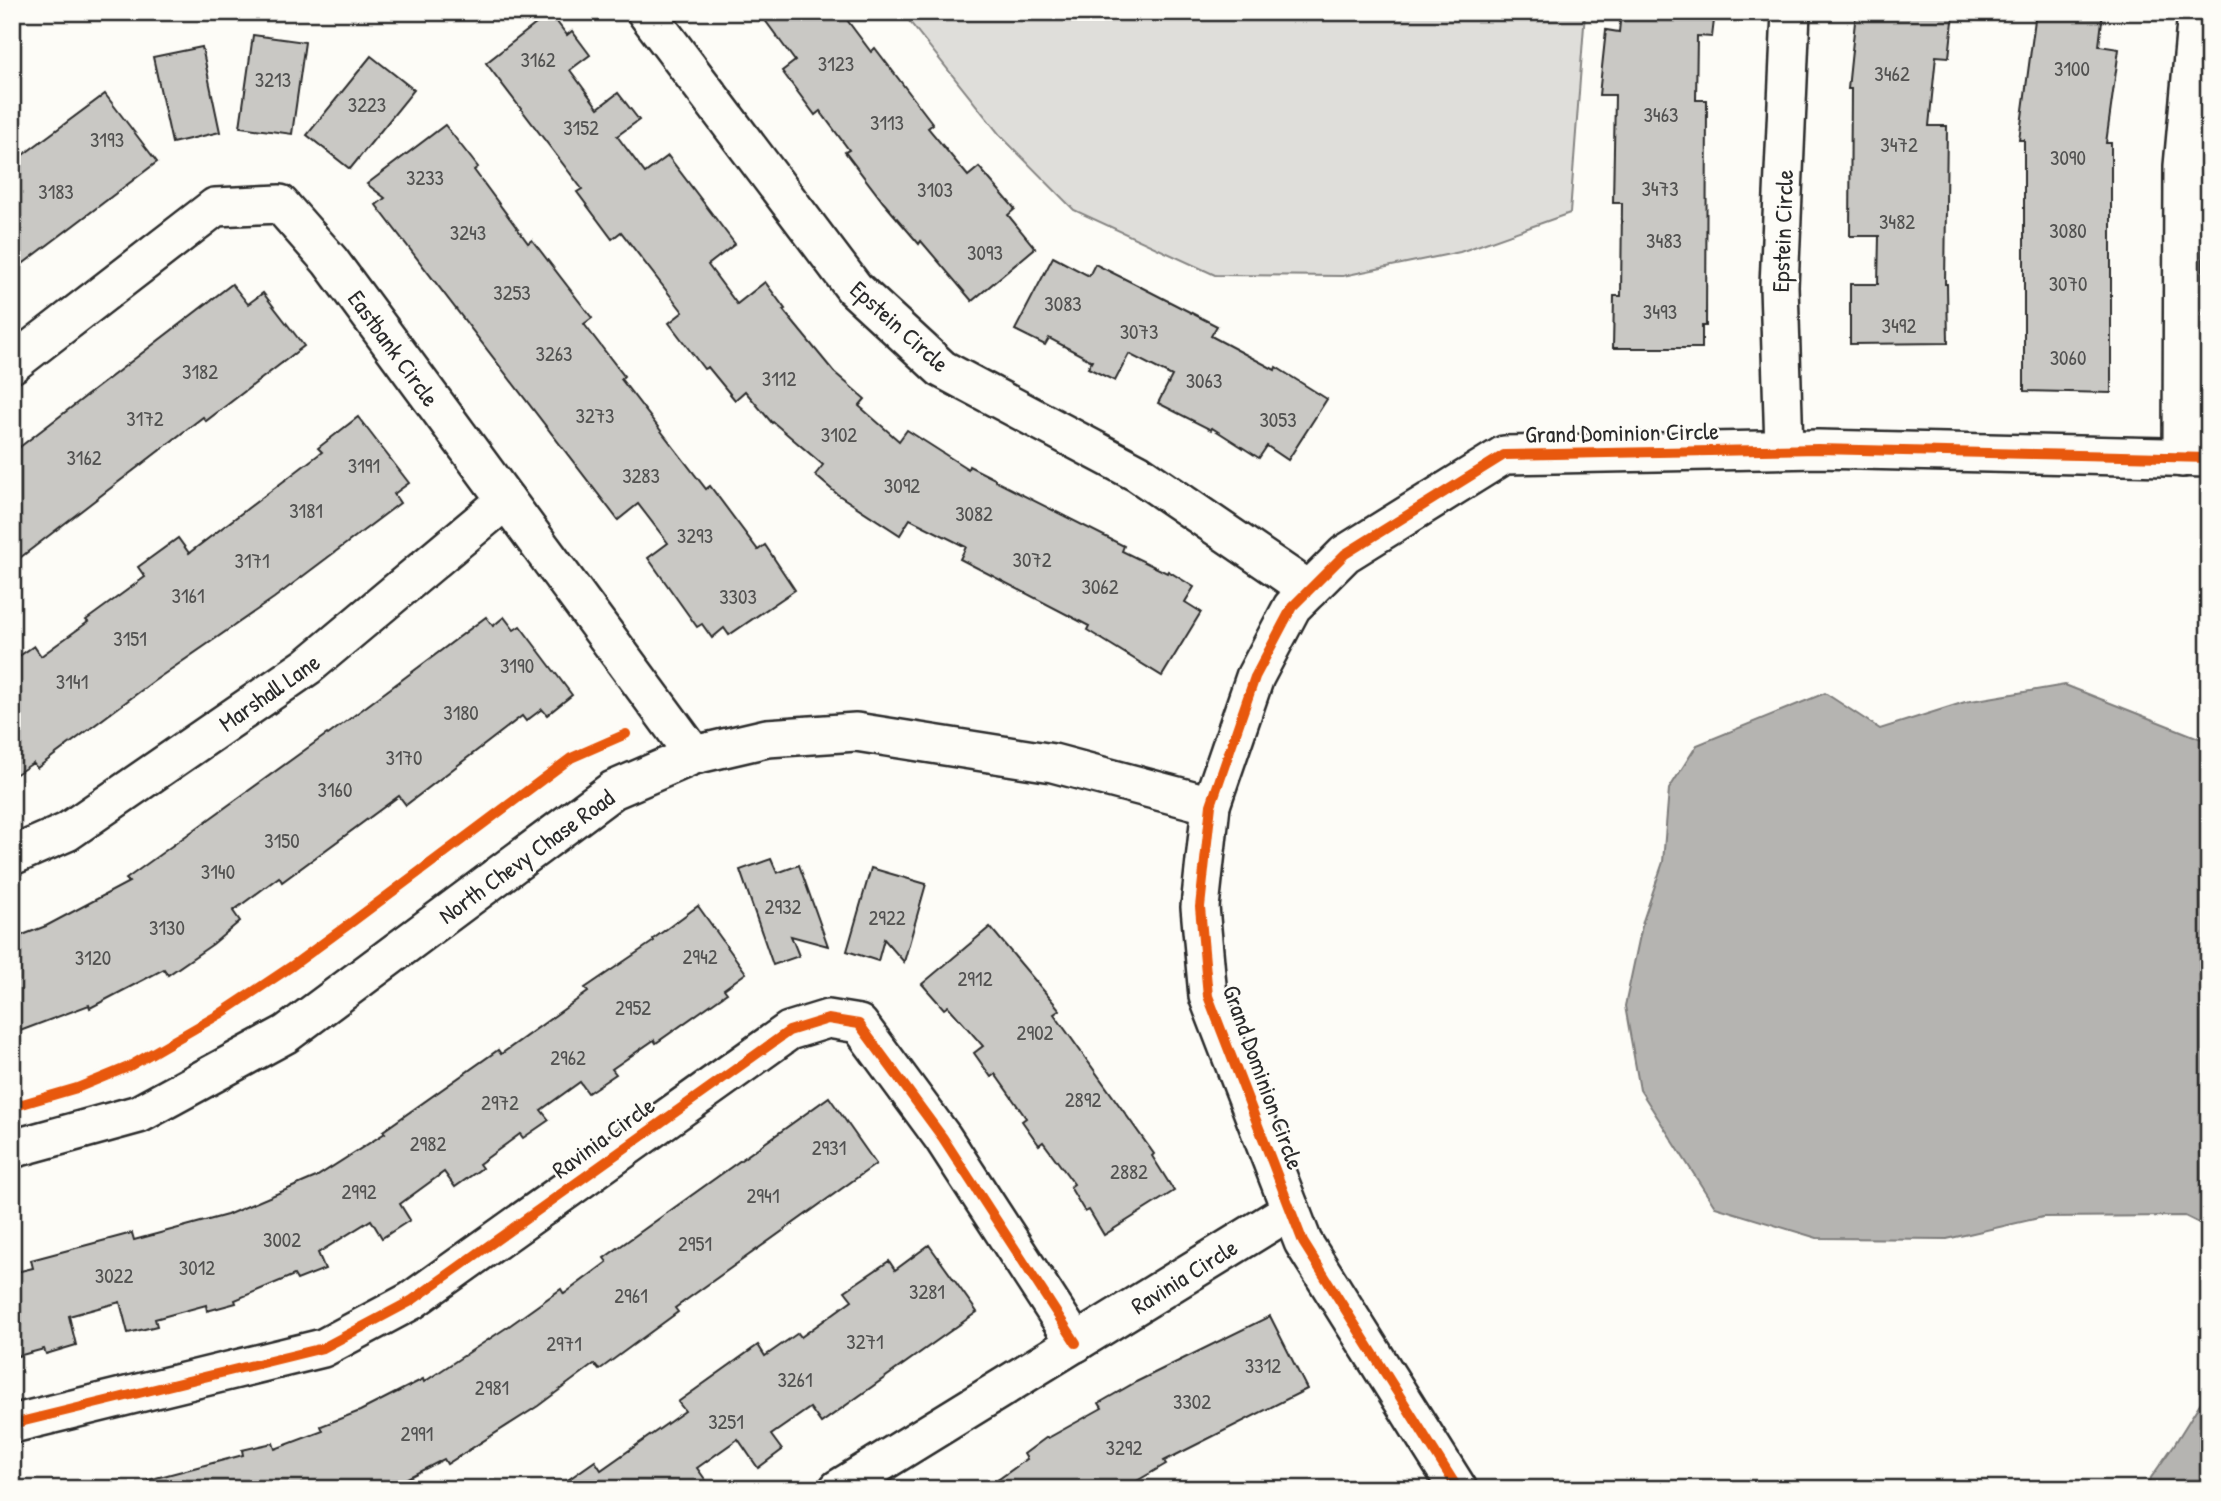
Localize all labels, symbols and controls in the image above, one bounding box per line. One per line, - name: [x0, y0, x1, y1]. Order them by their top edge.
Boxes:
- house number: 3162: [520, 45, 556, 74]
- house number: 3123: [818, 49, 854, 78]
- house number: 3100: [2054, 54, 2090, 83]
- house number: 3462: [1874, 59, 1910, 88]
- house number: 3213: [255, 65, 291, 94]
- house number: 3223: [348, 90, 386, 119]
- house number: 3463: [1643, 100, 1679, 129]
- house number: 3113: [870, 108, 904, 137]
- house number: 3152: [563, 113, 599, 142]
- house number: 3193: [90, 125, 124, 154]
- house number: 3472: [1880, 130, 1918, 159]
- house number: 3090: [2050, 143, 2086, 172]
- house number: 3233: [406, 163, 444, 192]
- street label: Epstein Circle: [1764, 169, 1800, 293]
- house number: 3473: [1641, 174, 1679, 203]
- house number: 3103: [917, 175, 953, 204]
- house number: 3183: [38, 177, 74, 206]
- house number: 3482: [1879, 207, 1915, 236]
- house number: 3080: [2049, 216, 2087, 245]
- house number: 3243: [450, 218, 486, 247]
- house number: 3483: [1646, 226, 1682, 255]
- house number: 3093: [967, 238, 1003, 267]
- house number: 3070: [2049, 269, 2087, 298]
- street label: Epstein Circle: [844, 273, 957, 379]
- house number: 3253: [493, 278, 531, 307]
- street label: Eastbank Circle: [341, 284, 447, 413]
- house number: 3083: [1044, 289, 1082, 318]
- house number: 3493: [1643, 297, 1677, 326]
- house number: 3492: [1882, 311, 1917, 340]
- house number: 3073: [1120, 317, 1158, 346]
- house number: 3263: [535, 339, 573, 368]
- house number: 3060: [2050, 343, 2086, 372]
- house number: 3182: [182, 357, 218, 386]
- house number: 3112: [762, 364, 796, 393]
- house number: 3063: [1186, 366, 1222, 395]
- house number: 3273: [575, 401, 615, 430]
- house number: 3172: [126, 404, 164, 433]
- house number: 3053: [1259, 405, 1297, 434]
- street label: Grand Dominion Circle: [1525, 414, 1720, 450]
- house number: 3102: [821, 420, 857, 449]
- house number: 3162: [66, 443, 102, 472]
- house number: 3191: [348, 451, 380, 480]
- house number: 3283: [622, 461, 660, 490]
- house number: 3092: [884, 471, 920, 500]
- house number: 3181: [289, 496, 323, 525]
- house number: 3082: [955, 499, 993, 528]
- house number: 3293: [677, 521, 713, 550]
- house number: 3072: [1012, 545, 1052, 574]
- house number: 3171: [234, 546, 270, 575]
- house number: 3062: [1081, 572, 1119, 601]
- house number: 3161: [171, 581, 205, 610]
- house number: 3303: [719, 582, 757, 611]
- house number: 3151: [113, 624, 147, 653]
- street label: Marshall Lane: [212, 645, 326, 738]
- house number: 3190: [500, 651, 534, 680]
- house number: 3141: [56, 667, 88, 696]
- house number: 3180: [443, 698, 479, 727]
- house number: 3170: [386, 743, 422, 772]
- house number: 3160: [318, 775, 352, 804]
- street label: North Chevy Chase Road: [432, 781, 620, 931]
- house number: 3150: [264, 826, 300, 855]
- house number: 3140: [201, 857, 235, 886]
- house number: 2932: [765, 892, 802, 921]
- house number: 2922: [868, 903, 906, 932]
- house number: 3130: [149, 913, 185, 942]
- house number: 2942: [682, 942, 718, 971]
- house number: 3120: [75, 943, 111, 972]
- house number: 2912: [958, 964, 993, 993]
- street label: Grand Dominion Circle: [1216, 980, 1312, 1174]
- house number: 2952: [615, 993, 651, 1022]
- house number: 2902: [1017, 1018, 1054, 1047]
- house number: 2962: [550, 1043, 586, 1072]
- house number: 2892: [1065, 1085, 1101, 1114]
- house number: 2972: [481, 1088, 519, 1117]
- street label: Ravinia Circle: [545, 1089, 661, 1185]
- house number: 2982: [410, 1129, 446, 1158]
- house number: 2931: [812, 1133, 846, 1162]
- house number: 2882: [1110, 1157, 1148, 1186]
- house number: 2992: [341, 1177, 377, 1206]
- house number: 2941: [746, 1181, 780, 1210]
- house number: 3002: [263, 1225, 301, 1254]
- house number: 2951: [678, 1229, 712, 1258]
- street label: Ravinia Circle: [1125, 1231, 1244, 1321]
- house number: 3012: [179, 1253, 215, 1282]
- house number: 3022: [95, 1261, 133, 1290]
- house number: 3281: [909, 1277, 945, 1306]
- house number: 2961: [614, 1281, 648, 1310]
- house number: 3271: [846, 1327, 884, 1356]
- house number: 2971: [546, 1329, 582, 1358]
- house number: 3312: [1245, 1351, 1281, 1380]
- house number: 3261: [777, 1365, 813, 1394]
- house number: 2981: [475, 1373, 509, 1402]
- house number: 3302: [1173, 1387, 1211, 1416]
- house number: 3251: [708, 1407, 744, 1436]
- house number: 2991: [401, 1419, 433, 1448]
- house number: 3292: [1106, 1433, 1143, 1462]

